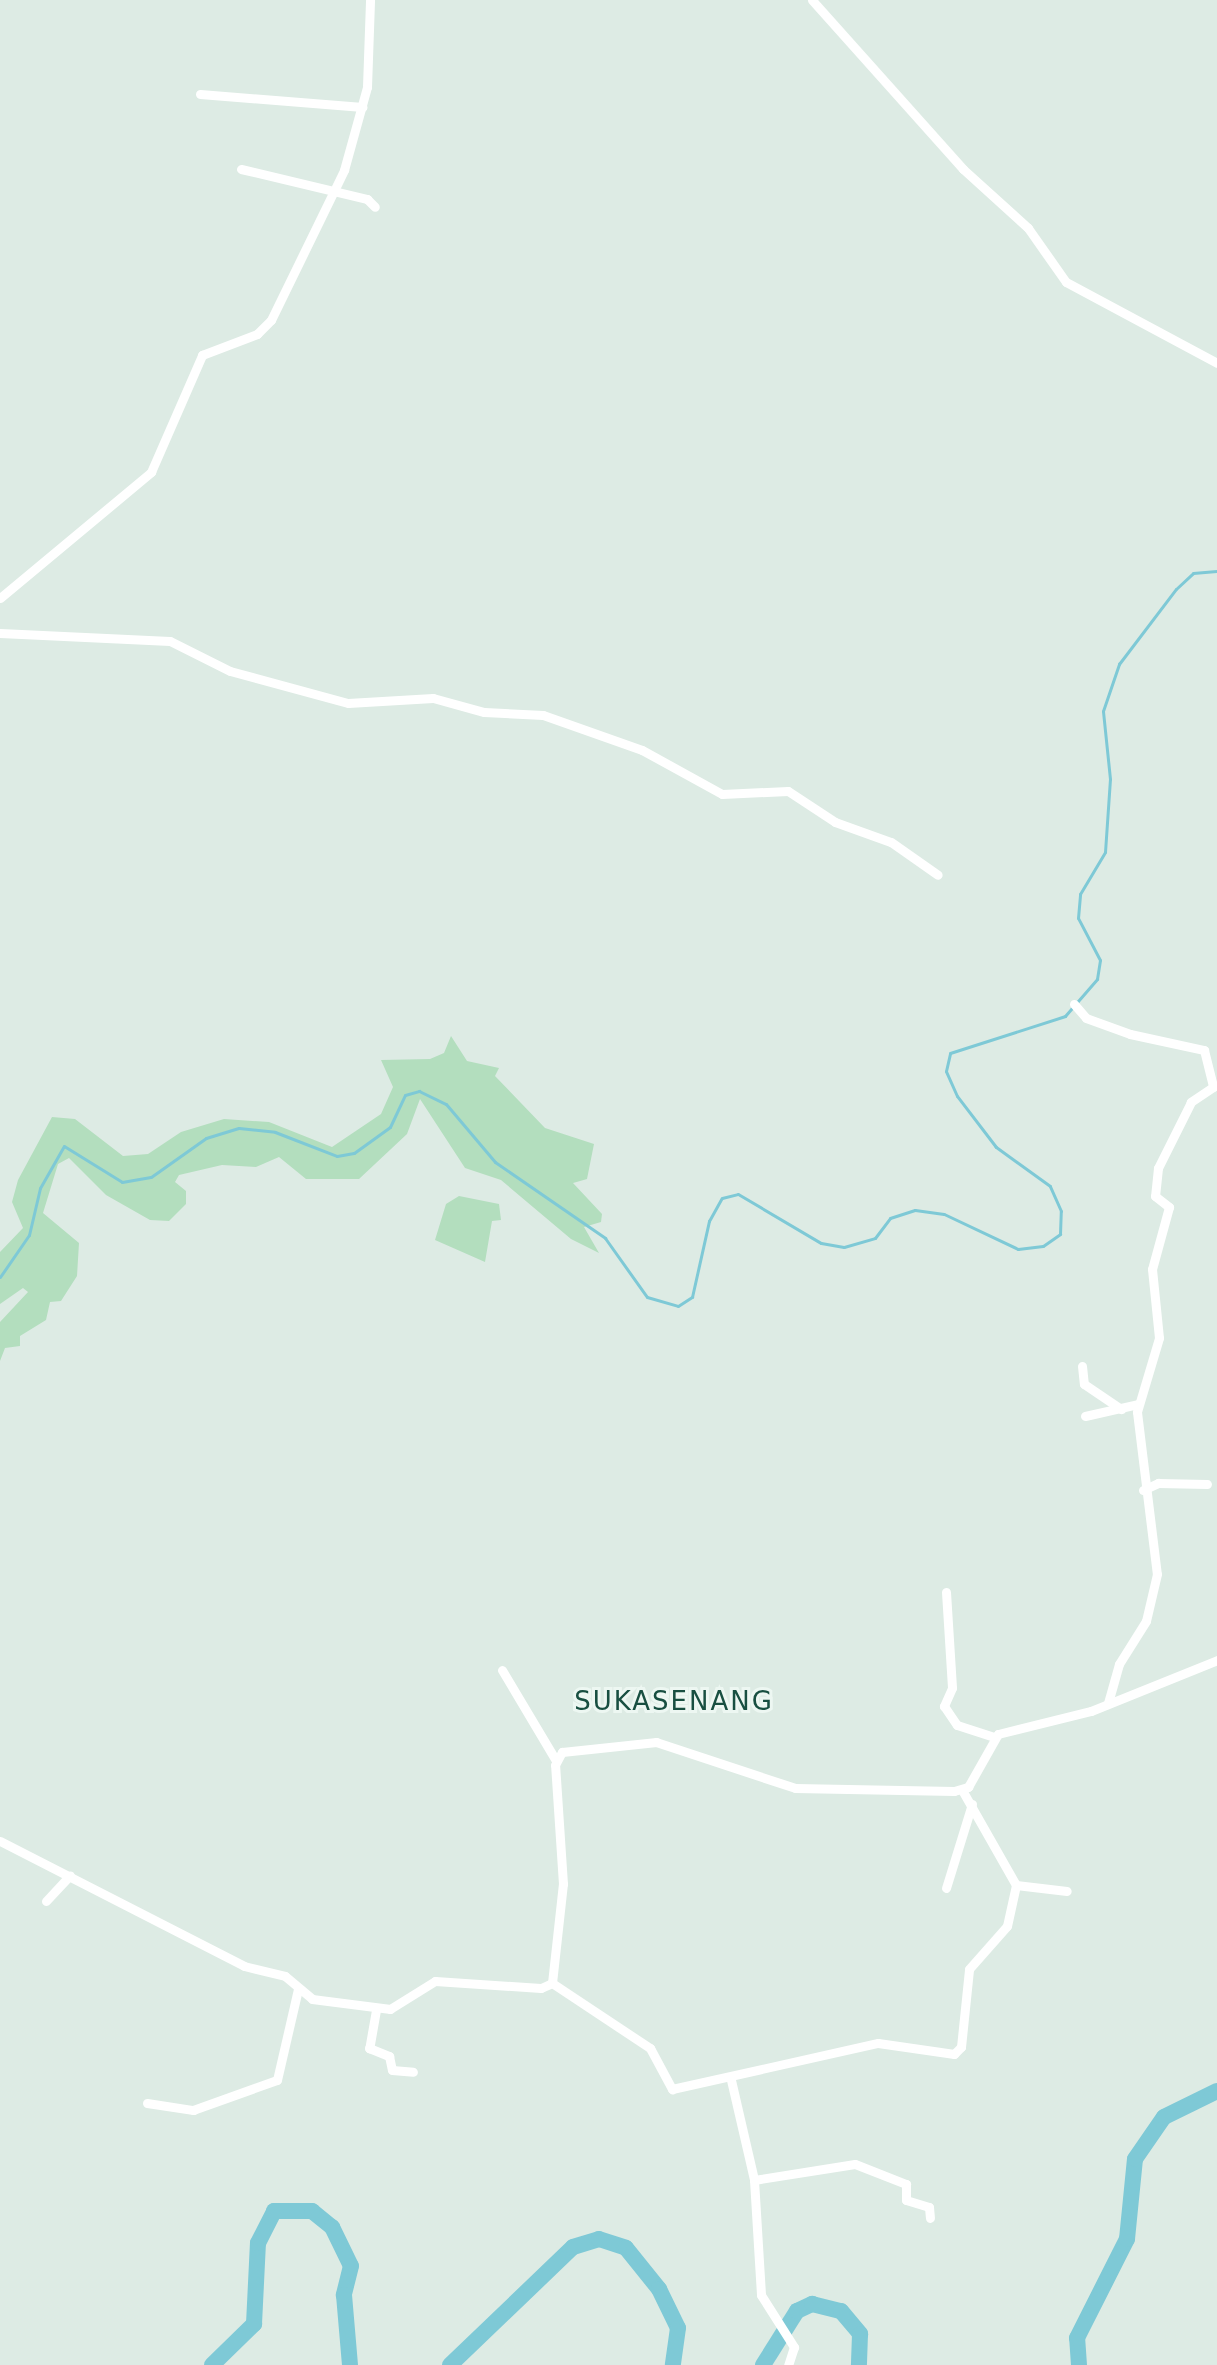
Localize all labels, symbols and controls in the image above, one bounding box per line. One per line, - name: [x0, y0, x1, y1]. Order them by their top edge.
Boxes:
- district label: SUKASENANG: [574, 1686, 774, 1718]

